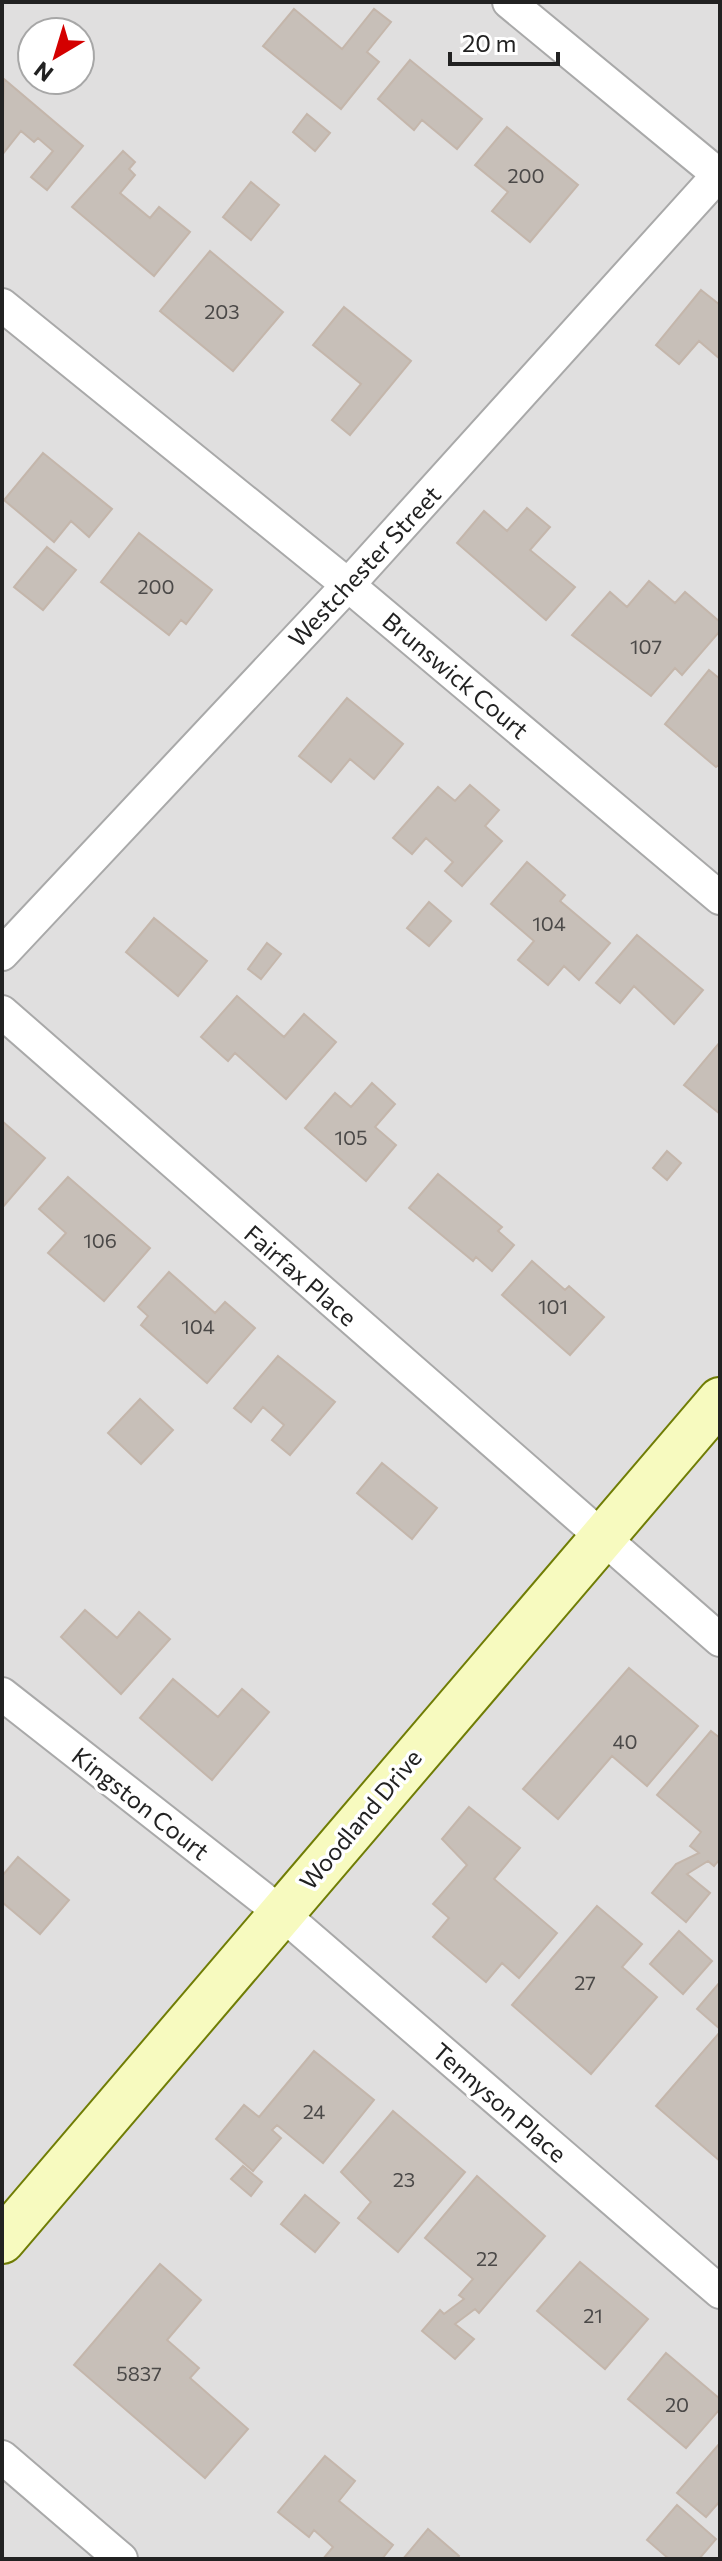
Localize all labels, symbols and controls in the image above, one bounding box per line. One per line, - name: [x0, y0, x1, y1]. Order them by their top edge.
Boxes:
- north arrow: [16, 16, 96, 96]
- scale bar: [450, 16, 558, 66]
- text: 20 m: [462, 28, 516, 57]
- text: N: [29, 56, 58, 88]
- house number: 200: [507, 163, 545, 187]
- house number: 203: [204, 299, 240, 323]
- street label: Westchester Street: [282, 479, 446, 652]
- house number: 200: [137, 574, 175, 598]
- street label: Brunswick Court: [377, 606, 535, 745]
- house number: 107: [630, 634, 662, 658]
- house number: 104: [532, 911, 566, 935]
- house number: 105: [334, 1125, 368, 1149]
- street label: Fairfax Place: [239, 1218, 363, 1332]
- house number: 106: [83, 1228, 117, 1252]
- house number: 101: [538, 1294, 568, 1318]
- house number: 104: [181, 1314, 215, 1338]
- house number: 40: [612, 1729, 638, 1753]
- street label: Kingston Court: [67, 1741, 215, 1866]
- street label: Woodland Drive: [293, 1743, 427, 1895]
- house number: 27: [574, 1970, 596, 1994]
- street label: Tennyson Place: [427, 2036, 573, 2168]
- house number: 24: [303, 2099, 325, 2123]
- house number: 23: [393, 2167, 415, 2191]
- house number: 22: [476, 2246, 498, 2270]
- house number: 21: [583, 2303, 603, 2327]
- house number: 5837: [116, 2361, 162, 2385]
- house number: 20: [665, 2392, 689, 2416]

